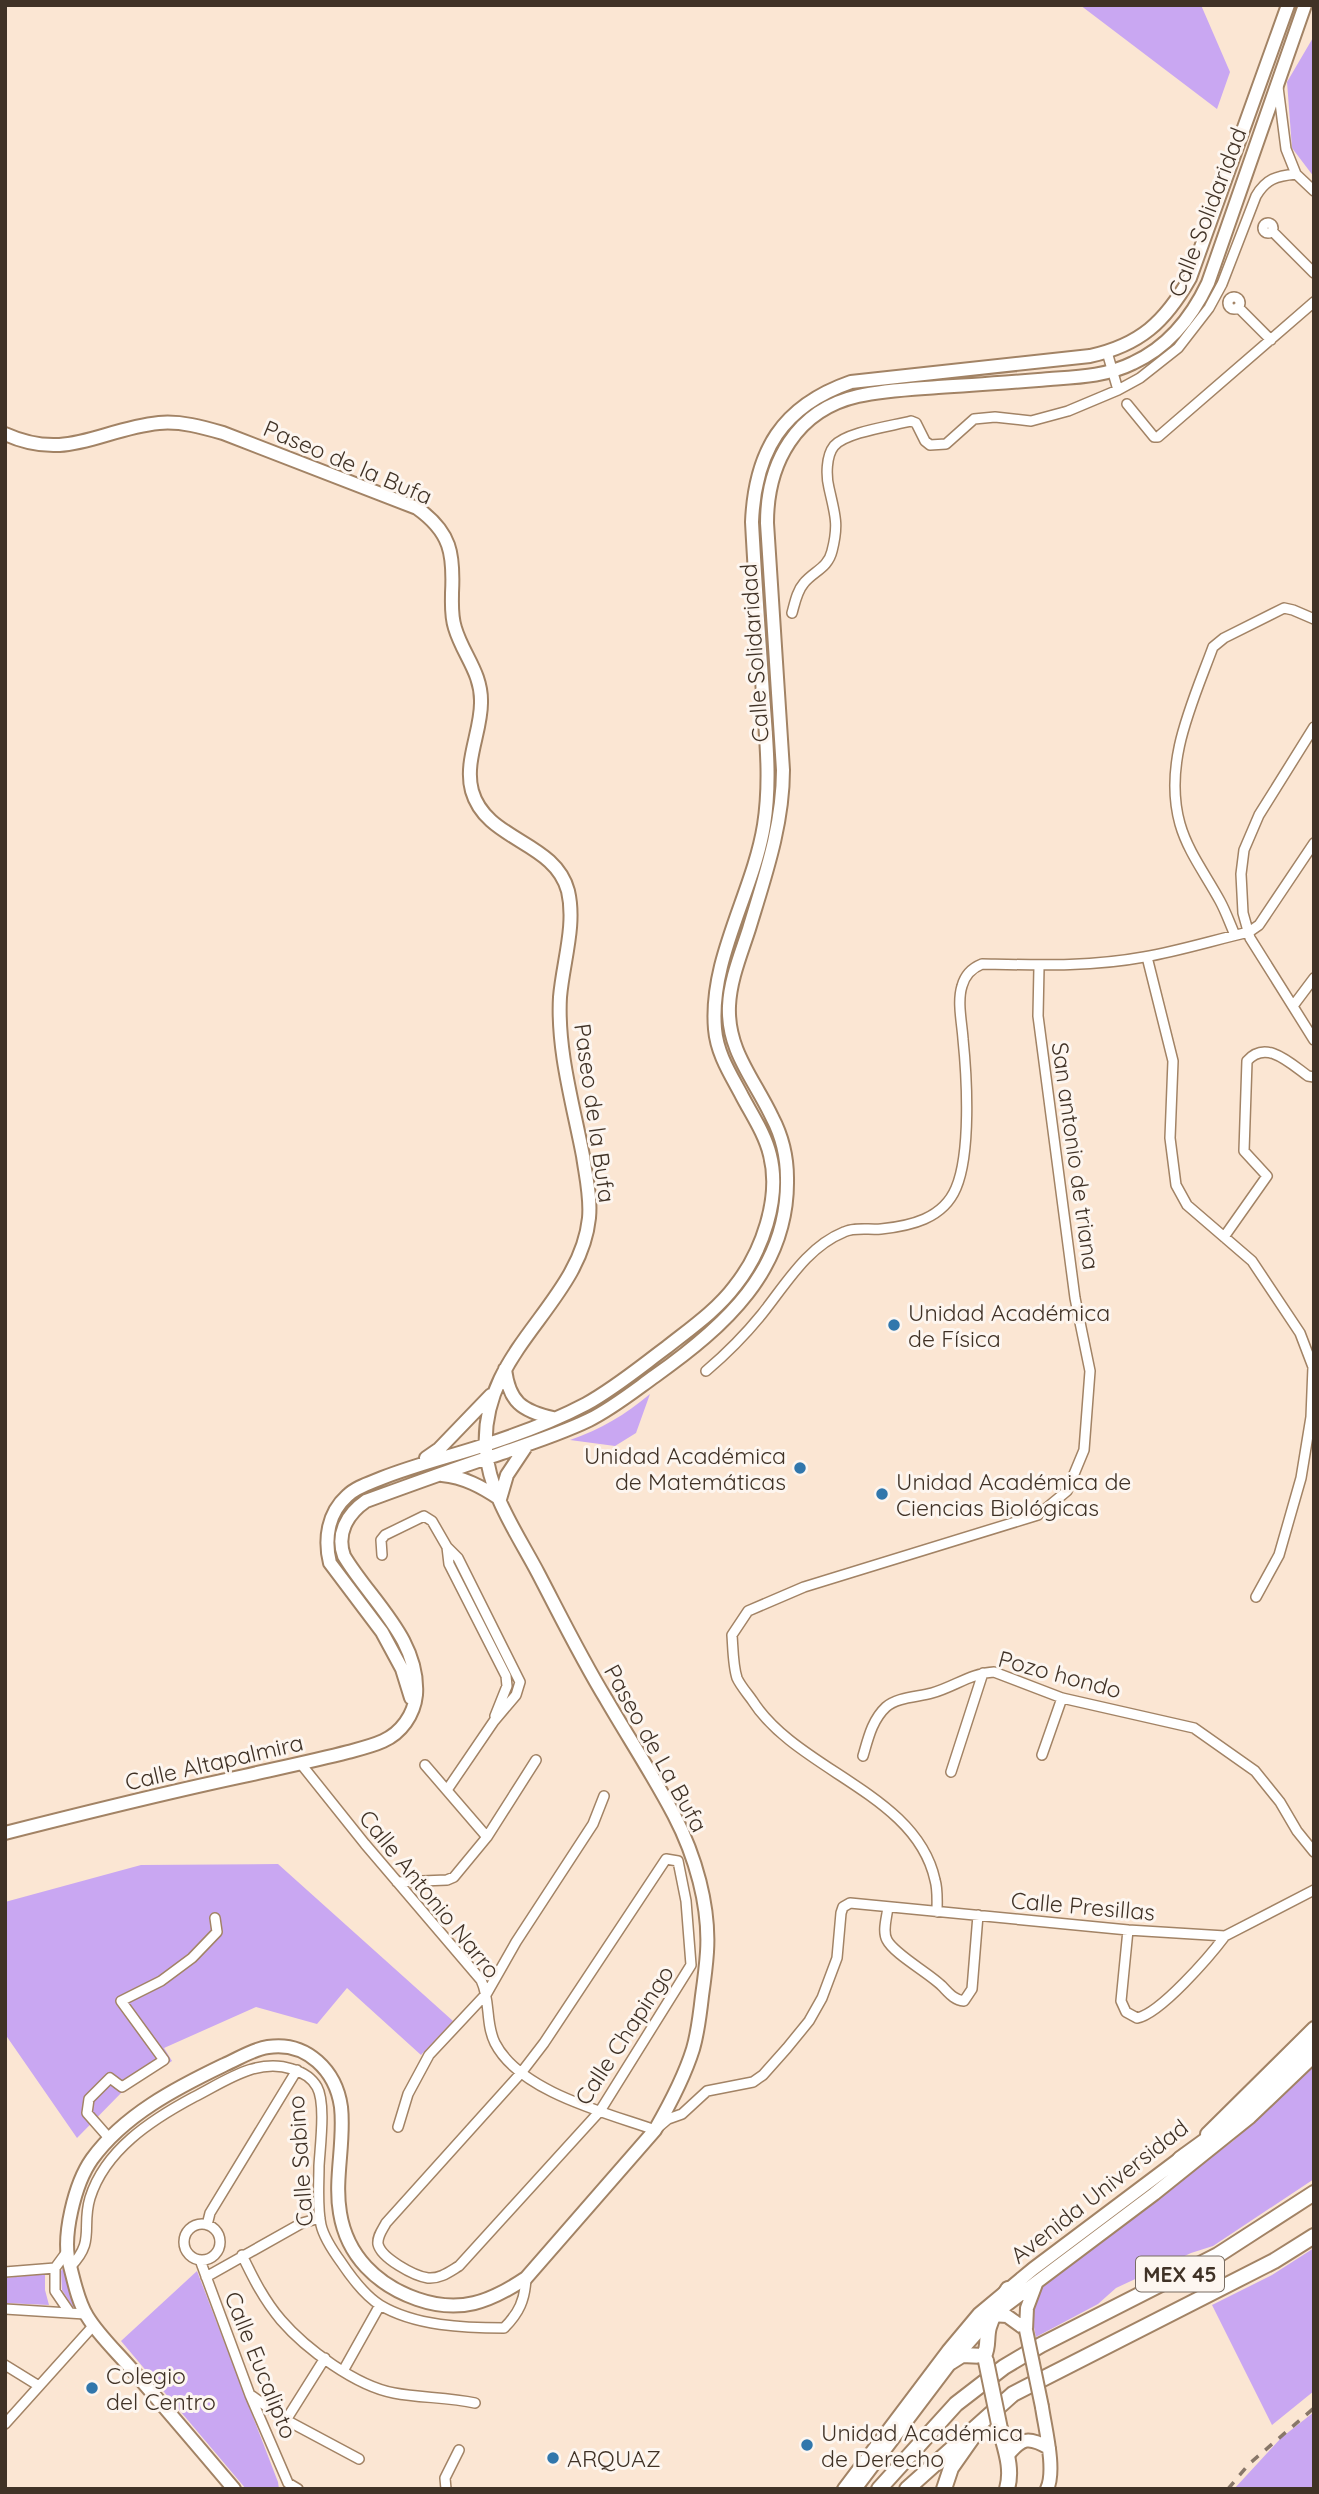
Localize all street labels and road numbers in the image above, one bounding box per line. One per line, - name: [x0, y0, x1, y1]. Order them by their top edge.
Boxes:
- street label: Calle Solidaridad: [1161, 123, 1253, 301]
- street label: Paseo de la Bufa: [259, 413, 437, 511]
- street label: Calle Solidaridad: [733, 563, 775, 743]
- street label: Paseo de la Bufa: [568, 1022, 622, 1204]
- street label: San antonio de triana: [1046, 1040, 1106, 1272]
- street label: Pozo hondo: [995, 1644, 1125, 1704]
- street label: Paseo de La Bufa: [598, 1659, 714, 1837]
- street label: Calle Altapalmira: [122, 1727, 306, 1797]
- street label: Calle Antonio Narro: [353, 1804, 507, 1984]
- street label: Calle Presillas: [1010, 1885, 1156, 1927]
- street label: Calle Chapingo: [568, 1960, 680, 2110]
- street label: Calle Sabino: [281, 2094, 319, 2228]
- street label: Avenida Universidad: [1004, 2113, 1194, 2269]
- road number: MEX 45: [1136, 2256, 1224, 2292]
- street label: Calle Eucalipto: [218, 2287, 304, 2443]

